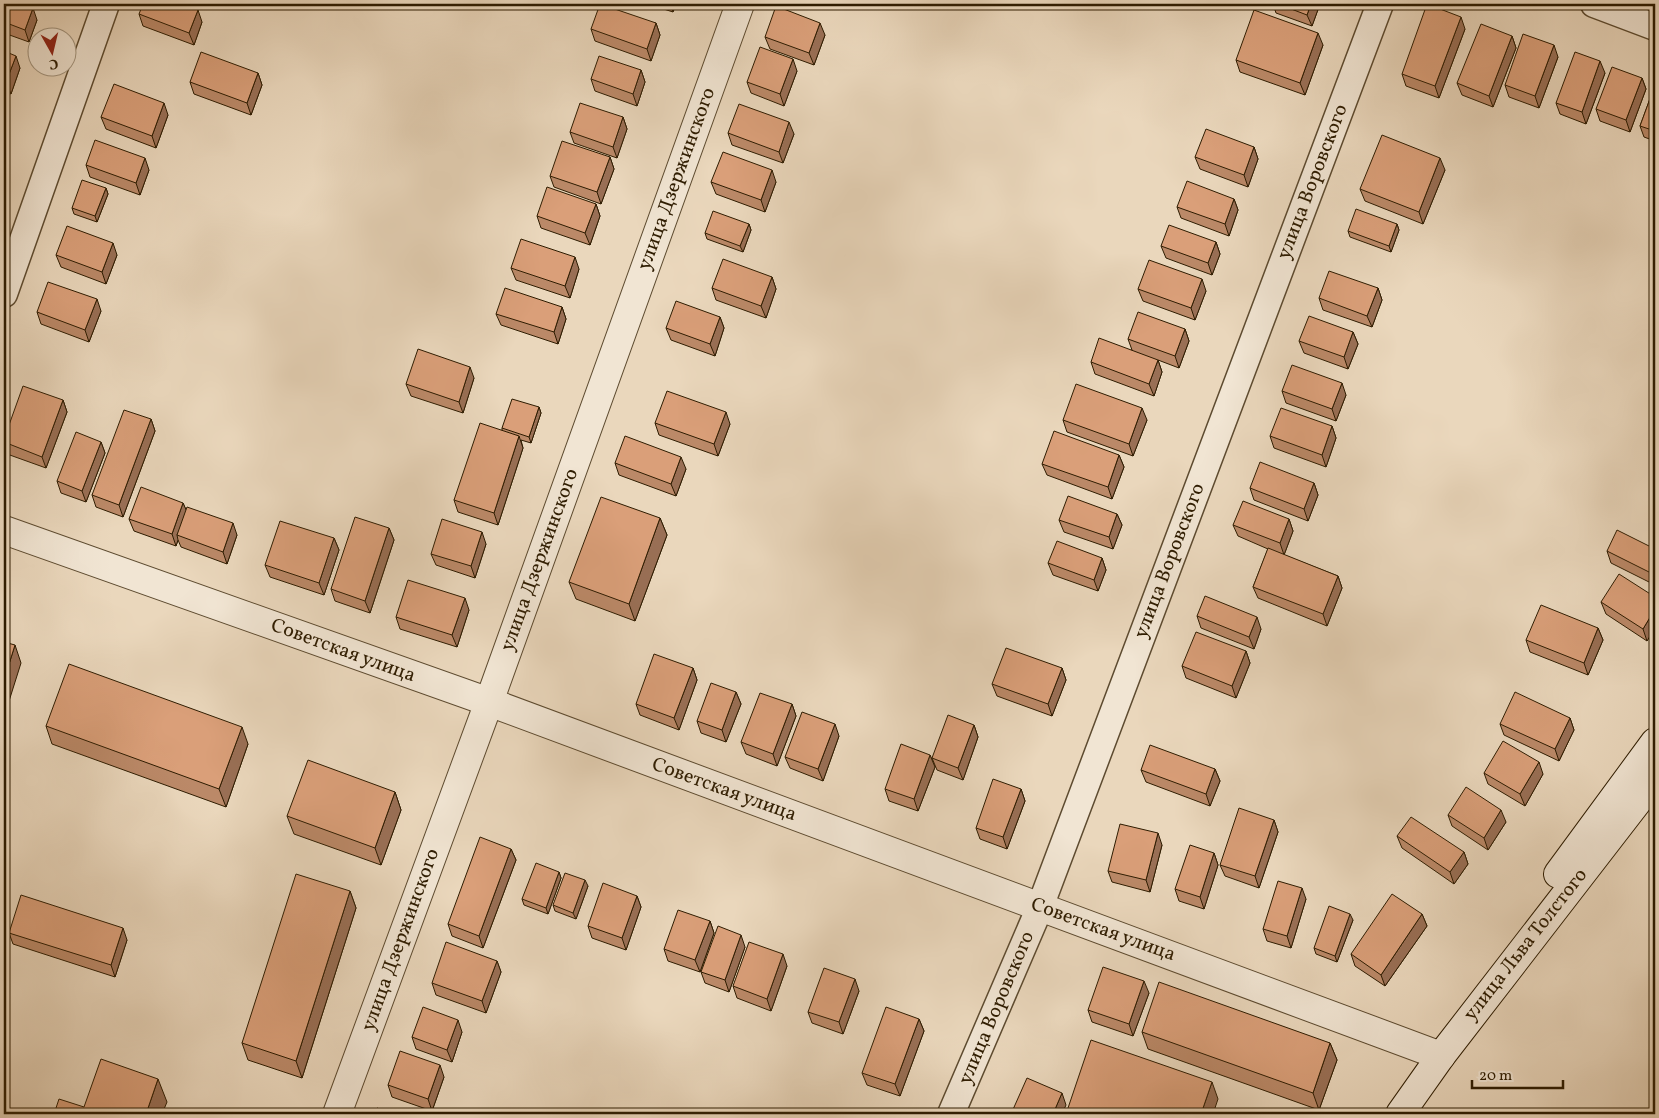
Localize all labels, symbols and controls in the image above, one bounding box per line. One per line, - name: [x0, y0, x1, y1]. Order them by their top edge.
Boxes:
- north arrow: [28, 28, 78, 78]
- text: С: [48, 53, 59, 73]
- street label: улица Дзержинского: [631, 84, 723, 274]
- street label: улица Воровского: [1271, 100, 1355, 264]
- street label: улица Дзержинского: [494, 465, 586, 655]
- street label: улица Воровского: [1128, 479, 1212, 643]
- street label: Советская улица: [267, 612, 419, 690]
- street label: Советская улица: [648, 751, 800, 829]
- street label: улица Дзержинского: [355, 845, 447, 1035]
- street label: улица Льва Толстого: [1457, 863, 1595, 1027]
- street label: Советская улица: [1027, 891, 1179, 969]
- street label: улица Воровского: [952, 927, 1042, 1089]
- scale bar: [1472, 1058, 1563, 1090]
- text: 20 m: [1479, 1066, 1512, 1087]

